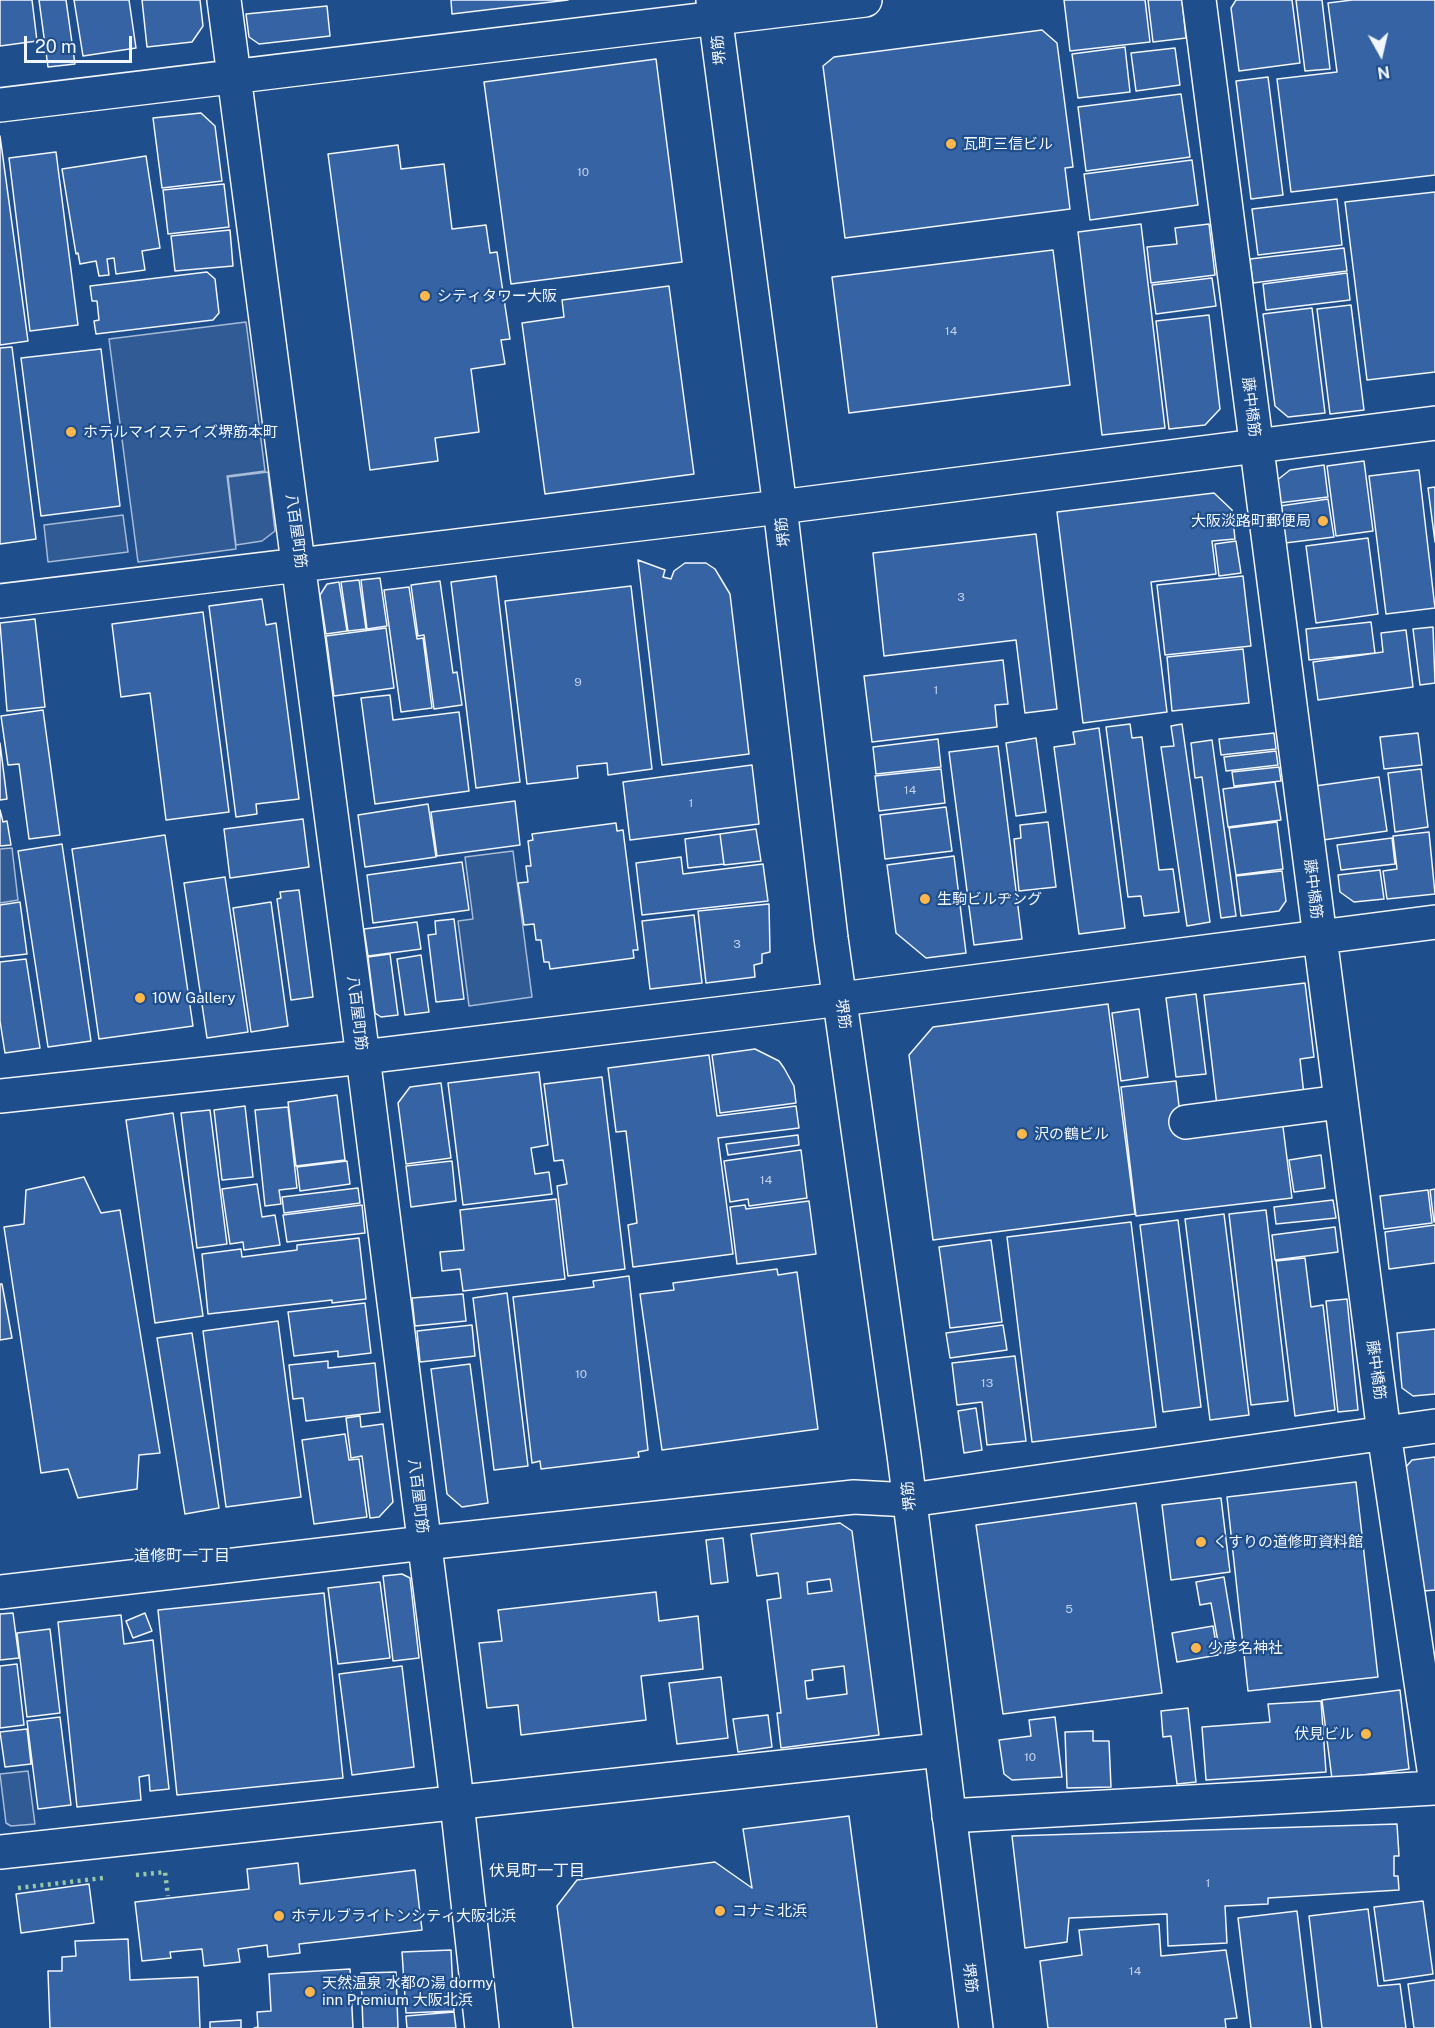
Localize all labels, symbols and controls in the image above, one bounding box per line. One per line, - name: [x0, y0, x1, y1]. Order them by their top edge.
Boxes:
- scale bar: [27, 24, 135, 62]
- north arrow: [1351, 24, 1411, 84]
- street label: 堺筋: [708, 34, 730, 66]
- text: 20 m: [35, 36, 77, 57]
- text: N: [1376, 62, 1391, 83]
- place label: 瓦町三信ビル: [963, 135, 1053, 153]
- marker: 瓦町三信ビル: [944, 137, 958, 151]
- house number: 10: [577, 165, 589, 179]
- place label: シティタワー大阪: [437, 287, 557, 305]
- marker: シティタワー大阪: [418, 289, 432, 303]
- house number: 14: [945, 324, 957, 338]
- street label: 藤中橋筋: [1238, 376, 1264, 438]
- place label: ホテルマイステイズ堺筋本町: [83, 423, 278, 441]
- marker: ホテルマイステイズ堺筋本町: [64, 425, 78, 439]
- street label: 八百屋町筋: [282, 493, 310, 569]
- place label: 大阪淡路町郵便局: [1191, 512, 1311, 530]
- marker: 大阪淡路町郵便局: [1316, 514, 1330, 528]
- street label: 堺筋: [772, 516, 794, 548]
- house number: 3: [957, 590, 965, 604]
- house number: 9: [574, 675, 582, 689]
- house number: 1: [934, 683, 938, 697]
- house number: 14: [904, 783, 916, 797]
- house number: 1: [689, 796, 693, 810]
- street label: 藤中橋筋: [1300, 858, 1326, 920]
- place label: 生駒ビルヂング: [937, 890, 1042, 908]
- marker: 生駒ビルヂング: [918, 892, 932, 906]
- house number: 3: [733, 937, 741, 951]
- street label: 八百屋町筋: [343, 975, 371, 1051]
- place label: 10W Gallery: [152, 989, 236, 1007]
- marker: 10W Gallery: [133, 991, 147, 1005]
- street label: 堺筋: [832, 998, 854, 1030]
- place label: 沢の鶴ビル: [1034, 1125, 1109, 1143]
- marker: 沢の鶴ビル: [1015, 1127, 1029, 1141]
- house number: 14: [760, 1173, 772, 1187]
- street label: 藤中橋筋: [1363, 1339, 1389, 1401]
- house number: 10: [575, 1367, 587, 1381]
- house number: 13: [981, 1376, 993, 1390]
- street label: 八百屋町筋: [404, 1458, 432, 1534]
- street label: 堺筋: [898, 1480, 920, 1512]
- place label: くすりの道修町資料館: [1213, 1533, 1363, 1551]
- marker: くすりの道修町資料館: [1194, 1535, 1208, 1549]
- district label: 道修町一丁目: [134, 1546, 230, 1566]
- house number: 5: [1065, 1602, 1073, 1616]
- place label: 少彦名神社: [1208, 1639, 1283, 1657]
- marker: 少彦名神社: [1189, 1641, 1203, 1655]
- place label: 伏見ビル: [1294, 1725, 1354, 1743]
- marker: 伏見ビル: [1359, 1727, 1373, 1741]
- house number: 10: [1024, 1750, 1036, 1764]
- district label: 伏見町一丁目: [489, 1861, 585, 1881]
- house number: 1: [1206, 1876, 1210, 1890]
- place label: コナミ北浜: [732, 1902, 807, 1920]
- marker: コナミ北浜: [713, 1904, 727, 1918]
- place label: ホテルブライトンシティ大阪北浜: [291, 1907, 516, 1925]
- marker: ホテルブライトンシティ大阪北浜: [272, 1909, 286, 1923]
- street label: 堺筋: [959, 1962, 981, 1994]
- house number: 14: [1129, 1964, 1141, 1978]
- place label: 天然温泉 水都の湯 dormy inn Premium 大阪北浜: [322, 1974, 493, 2009]
- marker: 天然温泉 水都の湯 dormy inn Premium 大阪北浜: [303, 1985, 317, 1999]

